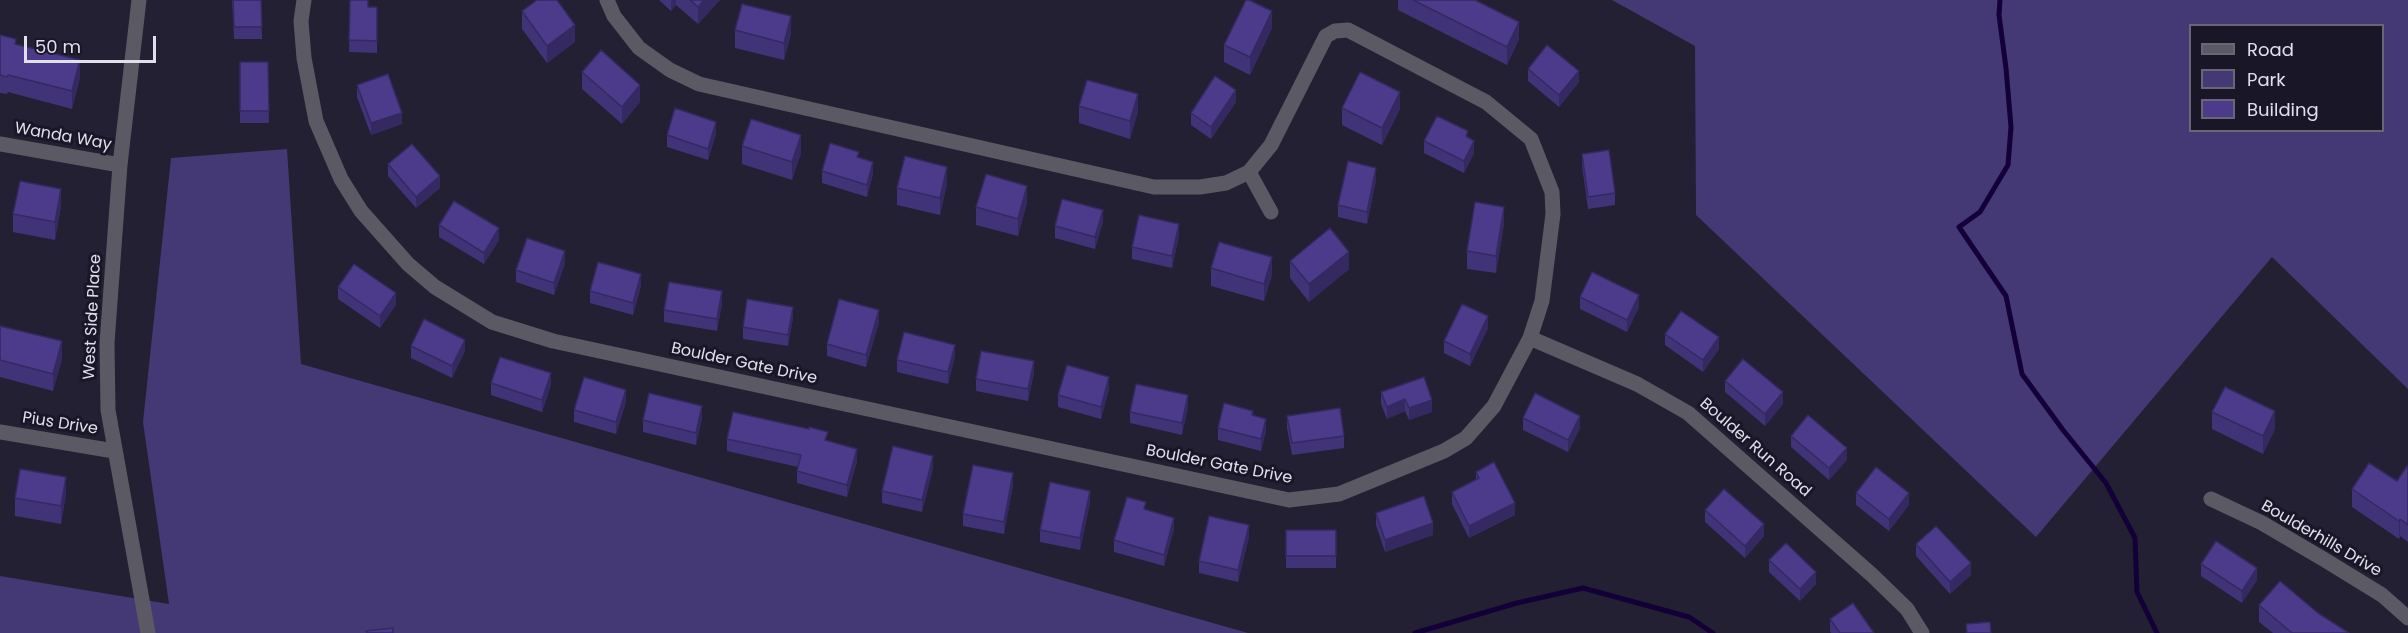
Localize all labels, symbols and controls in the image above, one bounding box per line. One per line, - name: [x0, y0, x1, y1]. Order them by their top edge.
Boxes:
- scale bar: [27, 24, 159, 62]
- legend: [2189, 24, 2384, 132]
- text: 50 m: [35, 34, 81, 59]
- text: Road: [2247, 37, 2294, 62]
- text: Park: [2247, 67, 2286, 92]
- text: Building: [2247, 97, 2319, 122]
- street label: Wanda Way: [13, 119, 113, 155]
- street label: West Side Place: [80, 254, 106, 380]
- street label: Boulder Gate Drive: [669, 339, 819, 389]
- street label: Boulder Run Road: [1695, 394, 1815, 502]
- street label: Pius Drive: [21, 409, 99, 439]
- street label: Boulder Gate Drive: [1144, 441, 1294, 489]
- street label: Boulderhills Drive: [2257, 497, 2385, 581]

